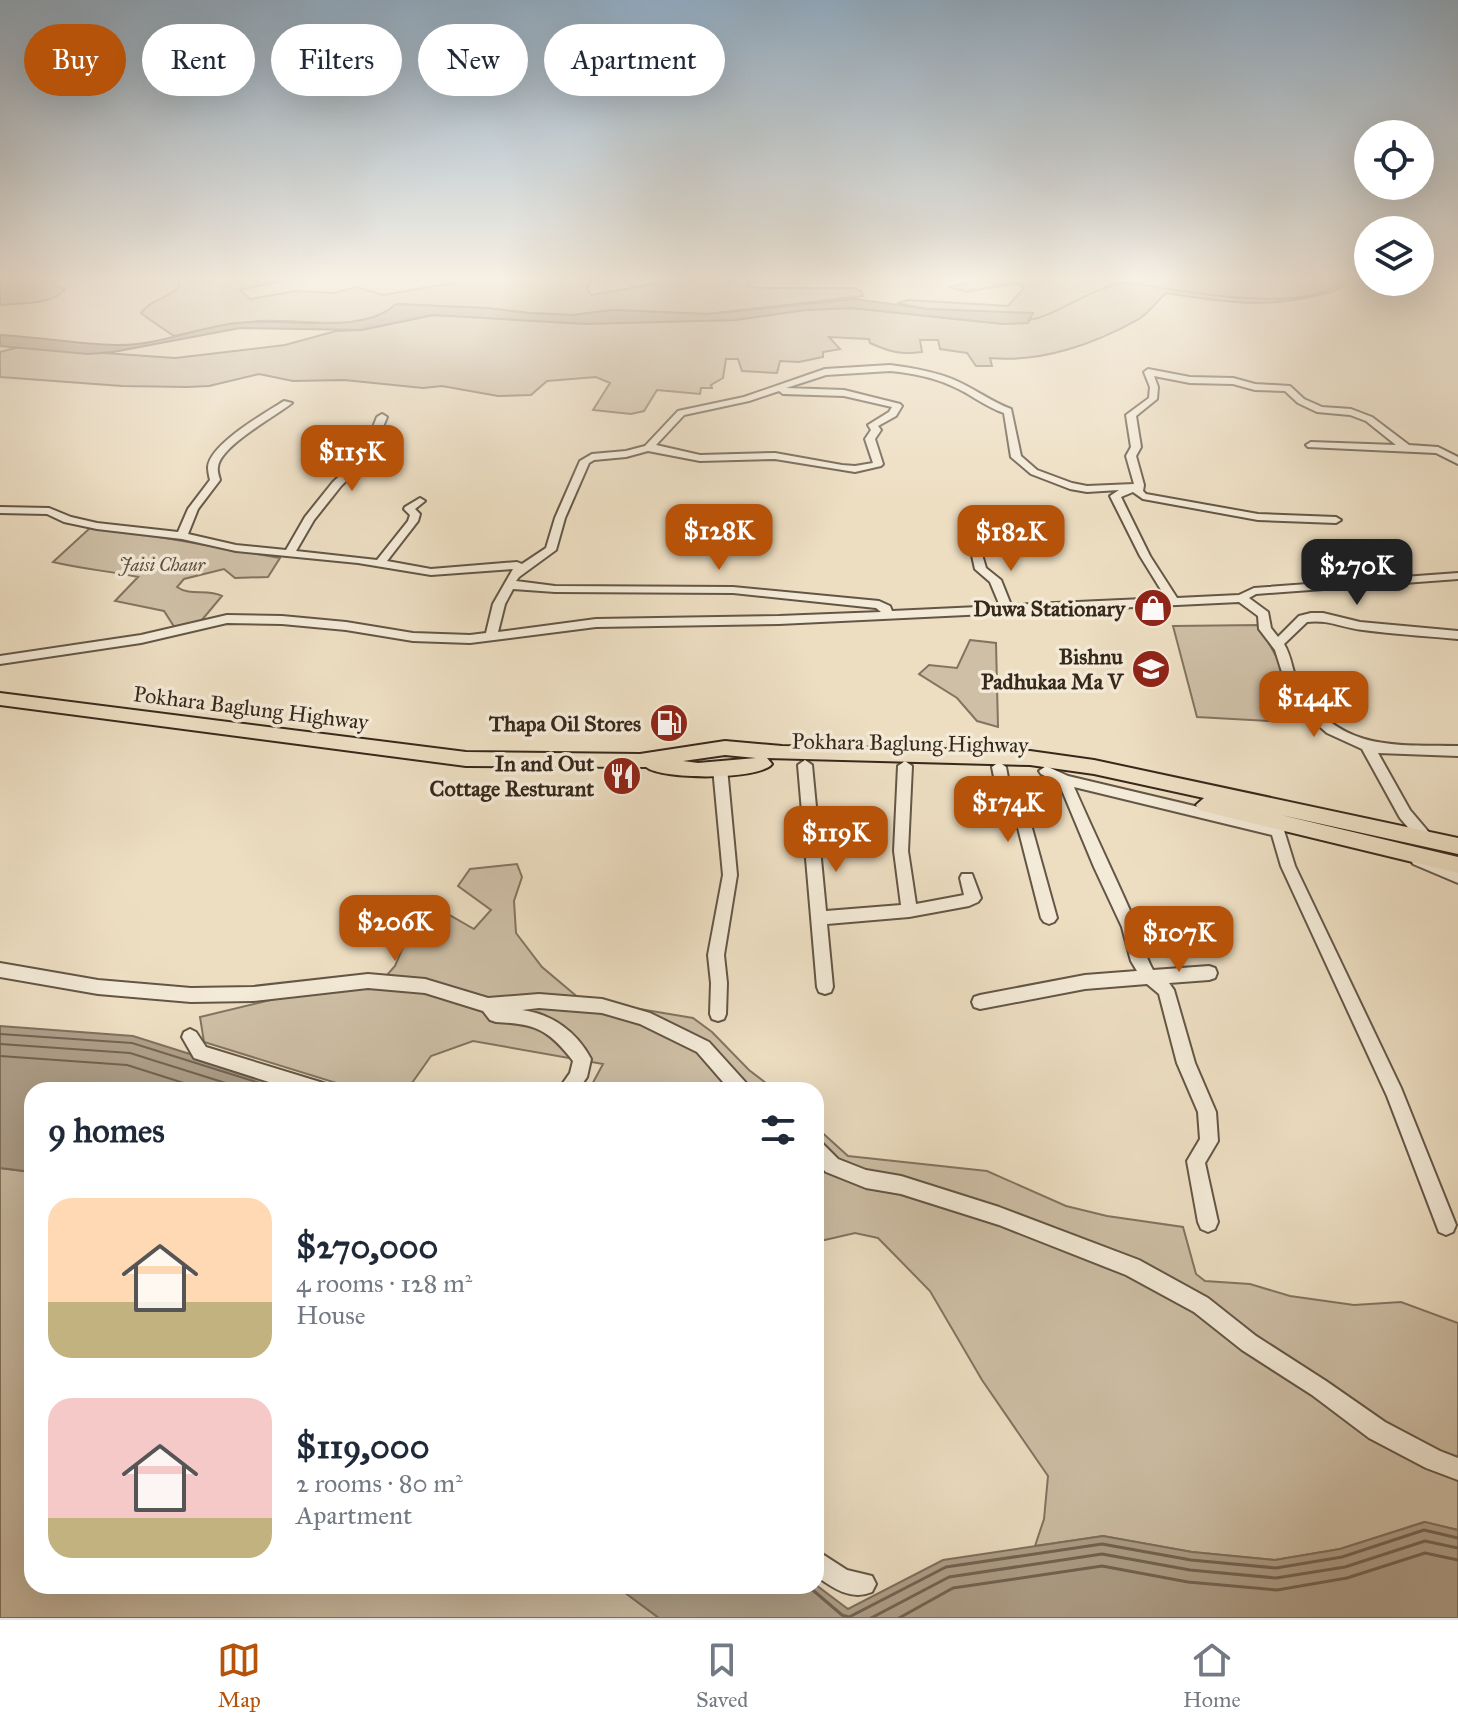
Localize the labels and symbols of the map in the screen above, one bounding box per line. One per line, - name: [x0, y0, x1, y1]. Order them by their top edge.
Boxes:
- pin: $115K: [296, 425, 408, 493]
- pin: $128K: [663, 504, 775, 572]
- pin: $182K: [955, 505, 1067, 573]
- pin: $270K: [1301, 539, 1413, 607]
- park label: Jaisi Chaur: [118, 554, 207, 576]
- shop icon: Duwa Stationary: [1132, 587, 1174, 629]
- place label: Duwa Stationary: [973, 595, 1127, 622]
- place label: Bishnu Padhukaa Ma V: [981, 643, 1125, 695]
- school or university icon: Bishnu Padhukaa Ma V: [1130, 648, 1172, 690]
- pin: $144K: [1258, 671, 1370, 739]
- street label: Pokhara Baglung Highway: [132, 680, 371, 736]
- fuel station icon: Thapa Oil Stores: [648, 702, 690, 744]
- place label: Thapa Oil Stores: [488, 710, 641, 737]
- street label: Pokhara Baglung Highway: [791, 727, 1029, 759]
- place label: In and Out Cottage Resturant: [430, 750, 594, 802]
- restaurant icon: In and Out Cottage Resturant: [601, 755, 643, 797]
- pin: $174K: [952, 776, 1064, 844]
- pin: $119K: [780, 806, 892, 874]
- pin: $206K: [339, 895, 451, 963]
- pin: $107K: [1123, 906, 1235, 974]

